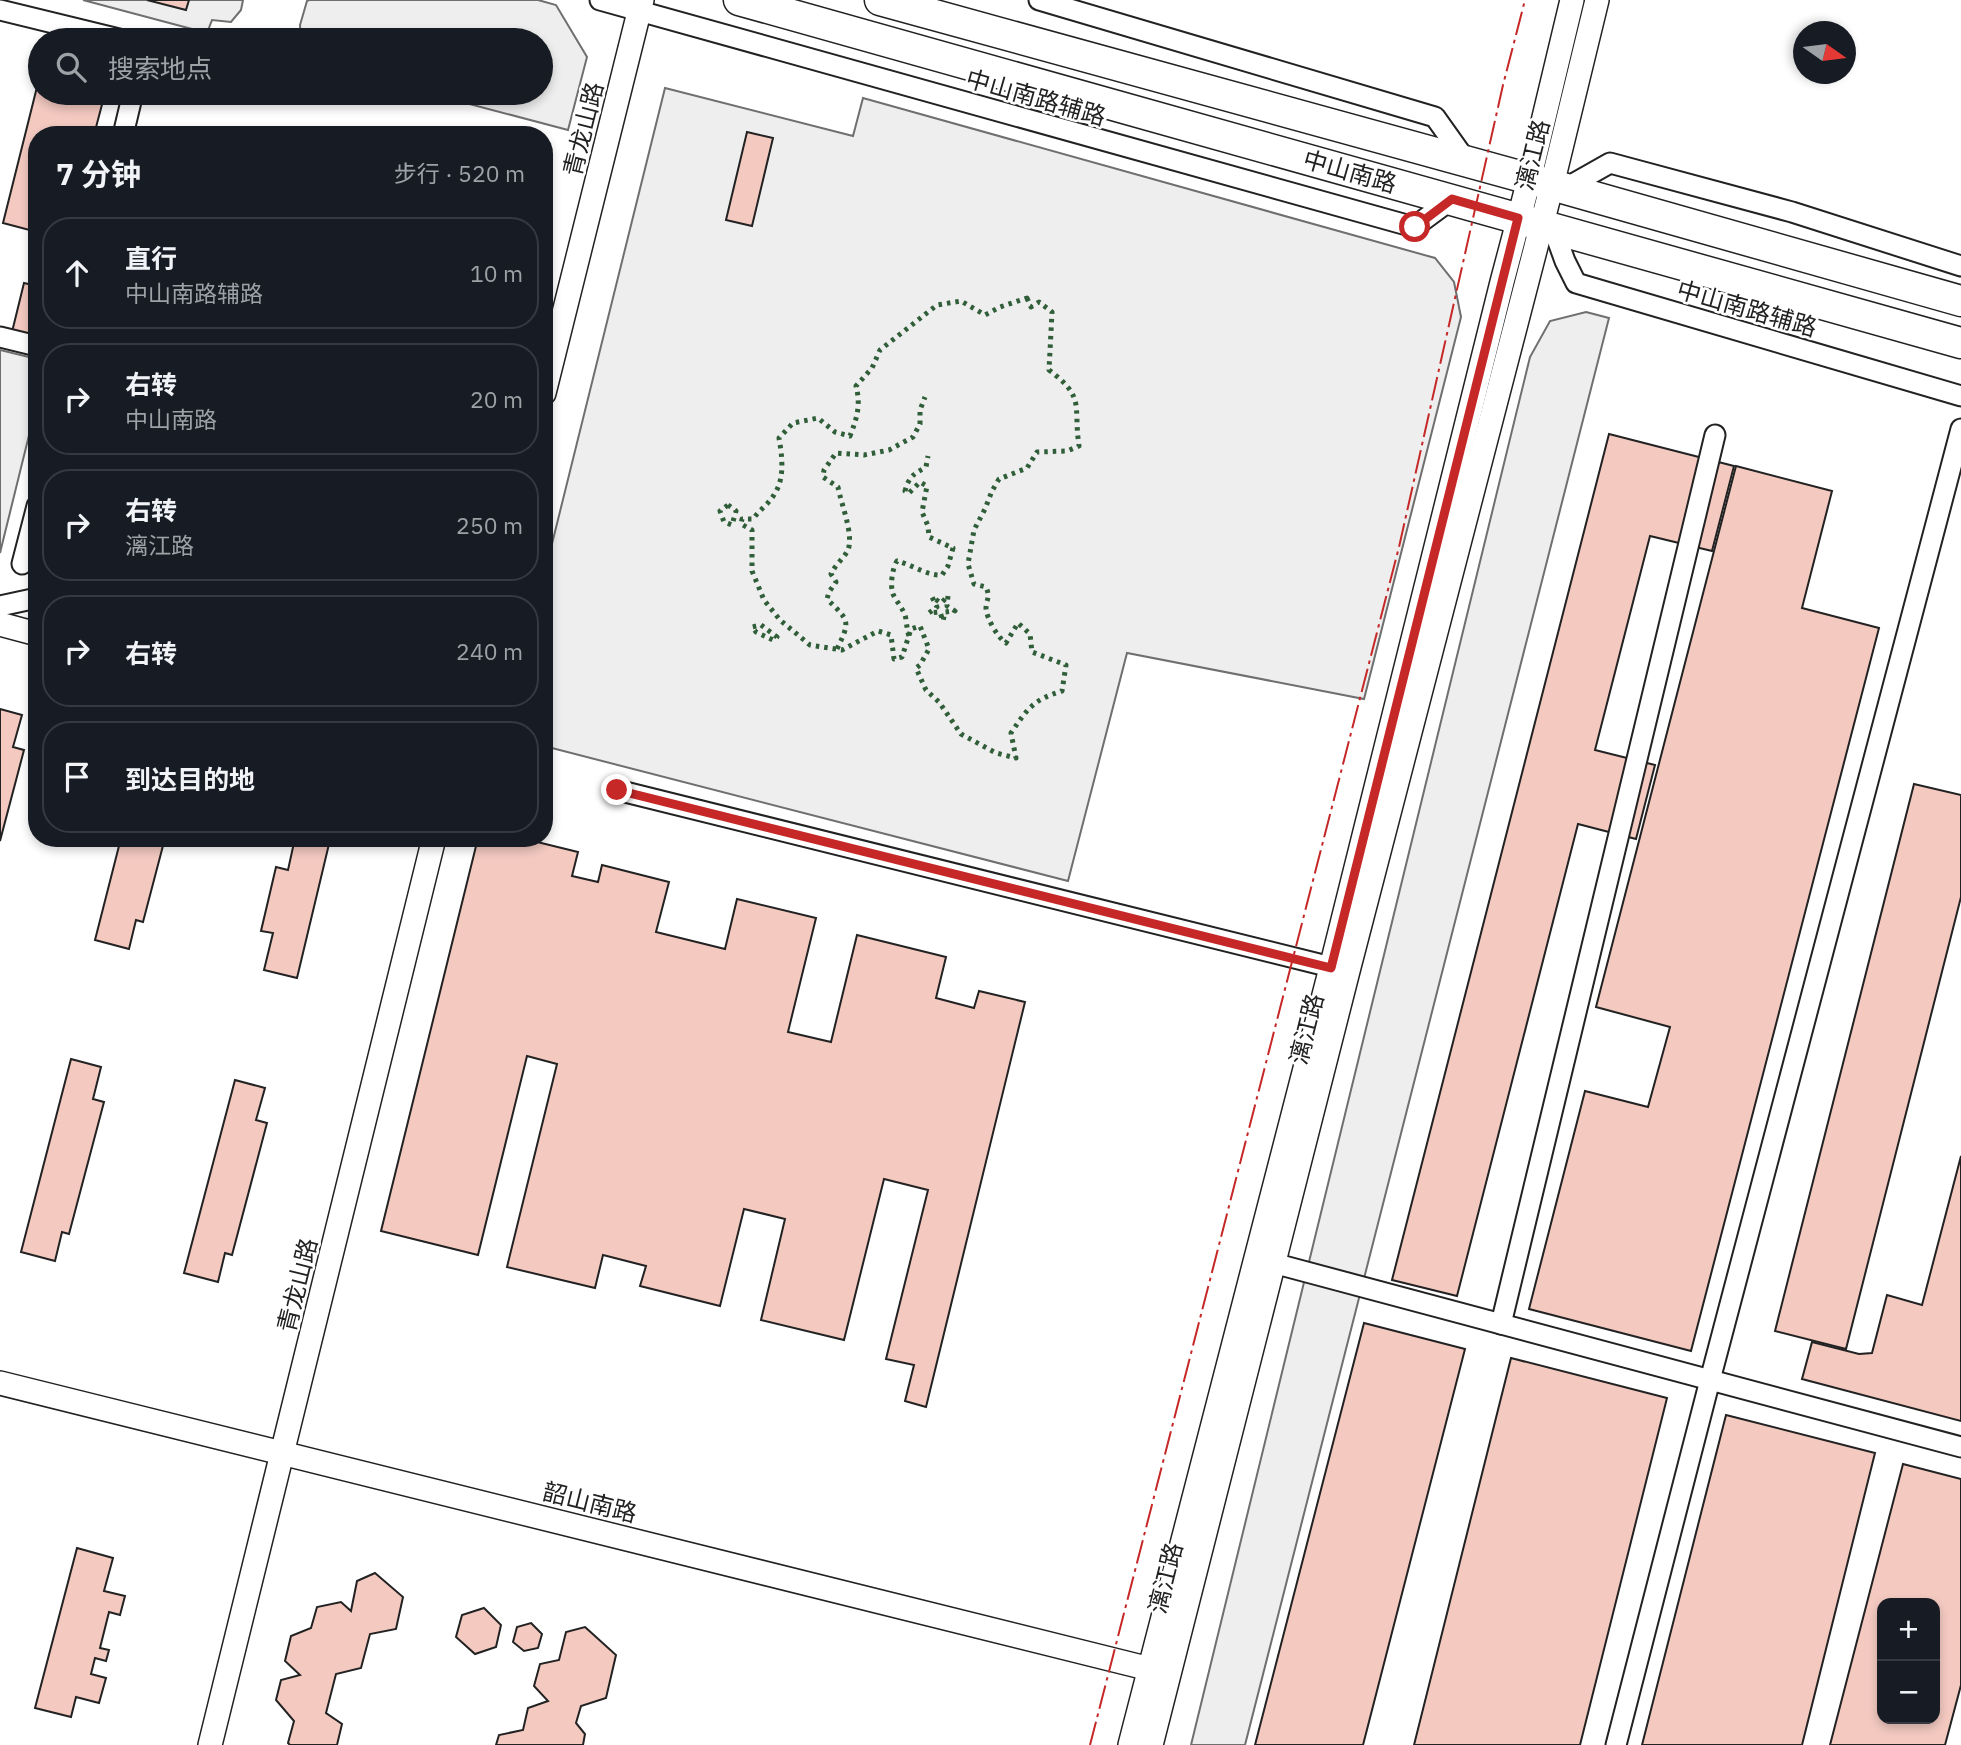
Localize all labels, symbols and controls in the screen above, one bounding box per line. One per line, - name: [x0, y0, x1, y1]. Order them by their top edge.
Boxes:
- north arrow: [1793, 21, 1856, 84]
- search box: [28, 28, 553, 105]
- icon: search: [52, 48, 90, 86]
- text: 搜索地点: [108, 51, 212, 85]
- street label: 中山南路辅路: [962, 62, 1110, 132]
- street label: 青龙山路: [556, 79, 610, 179]
- street label: 漓江路: [1508, 116, 1556, 194]
- street label: 中山南路: [1299, 142, 1401, 200]
- text: 7 分钟: [56, 154, 141, 193]
- text: 步行 · 520 m: [394, 158, 525, 188]
- route start: [1399, 211, 1430, 242]
- text: 直行: [125, 241, 177, 275]
- icon: ahead: [58, 254, 96, 292]
- text: 10 m: [470, 258, 523, 288]
- street label: 中山南路辅路: [1673, 273, 1821, 343]
- text: 中山南路辅路: [125, 278, 263, 308]
- text: 右转: [125, 367, 177, 401]
- icon: right: [58, 380, 96, 418]
- text: 20 m: [470, 384, 523, 414]
- text: 中山南路: [125, 404, 217, 434]
- text: 右转: [125, 493, 177, 527]
- icon: right: [58, 506, 96, 544]
- text: 250 m: [456, 510, 523, 540]
- text: 漓江路: [125, 530, 194, 560]
- icon: right: [58, 632, 96, 670]
- text: 右转: [125, 636, 177, 670]
- text: 240 m: [456, 636, 523, 666]
- icon: arrive: [58, 758, 96, 796]
- text: 到达目的地: [125, 762, 255, 796]
- route end: [601, 774, 632, 805]
- street label: 漓江路: [1282, 990, 1330, 1068]
- street label: 青龙山路: [270, 1235, 324, 1335]
- street label: 韶山南路: [540, 1475, 640, 1529]
- street label: 漓江路: [1141, 1539, 1189, 1617]
- map controls: [1877, 1598, 1940, 1724]
- button: +: [1877, 1598, 1940, 1661]
- button: −: [1877, 1661, 1940, 1724]

